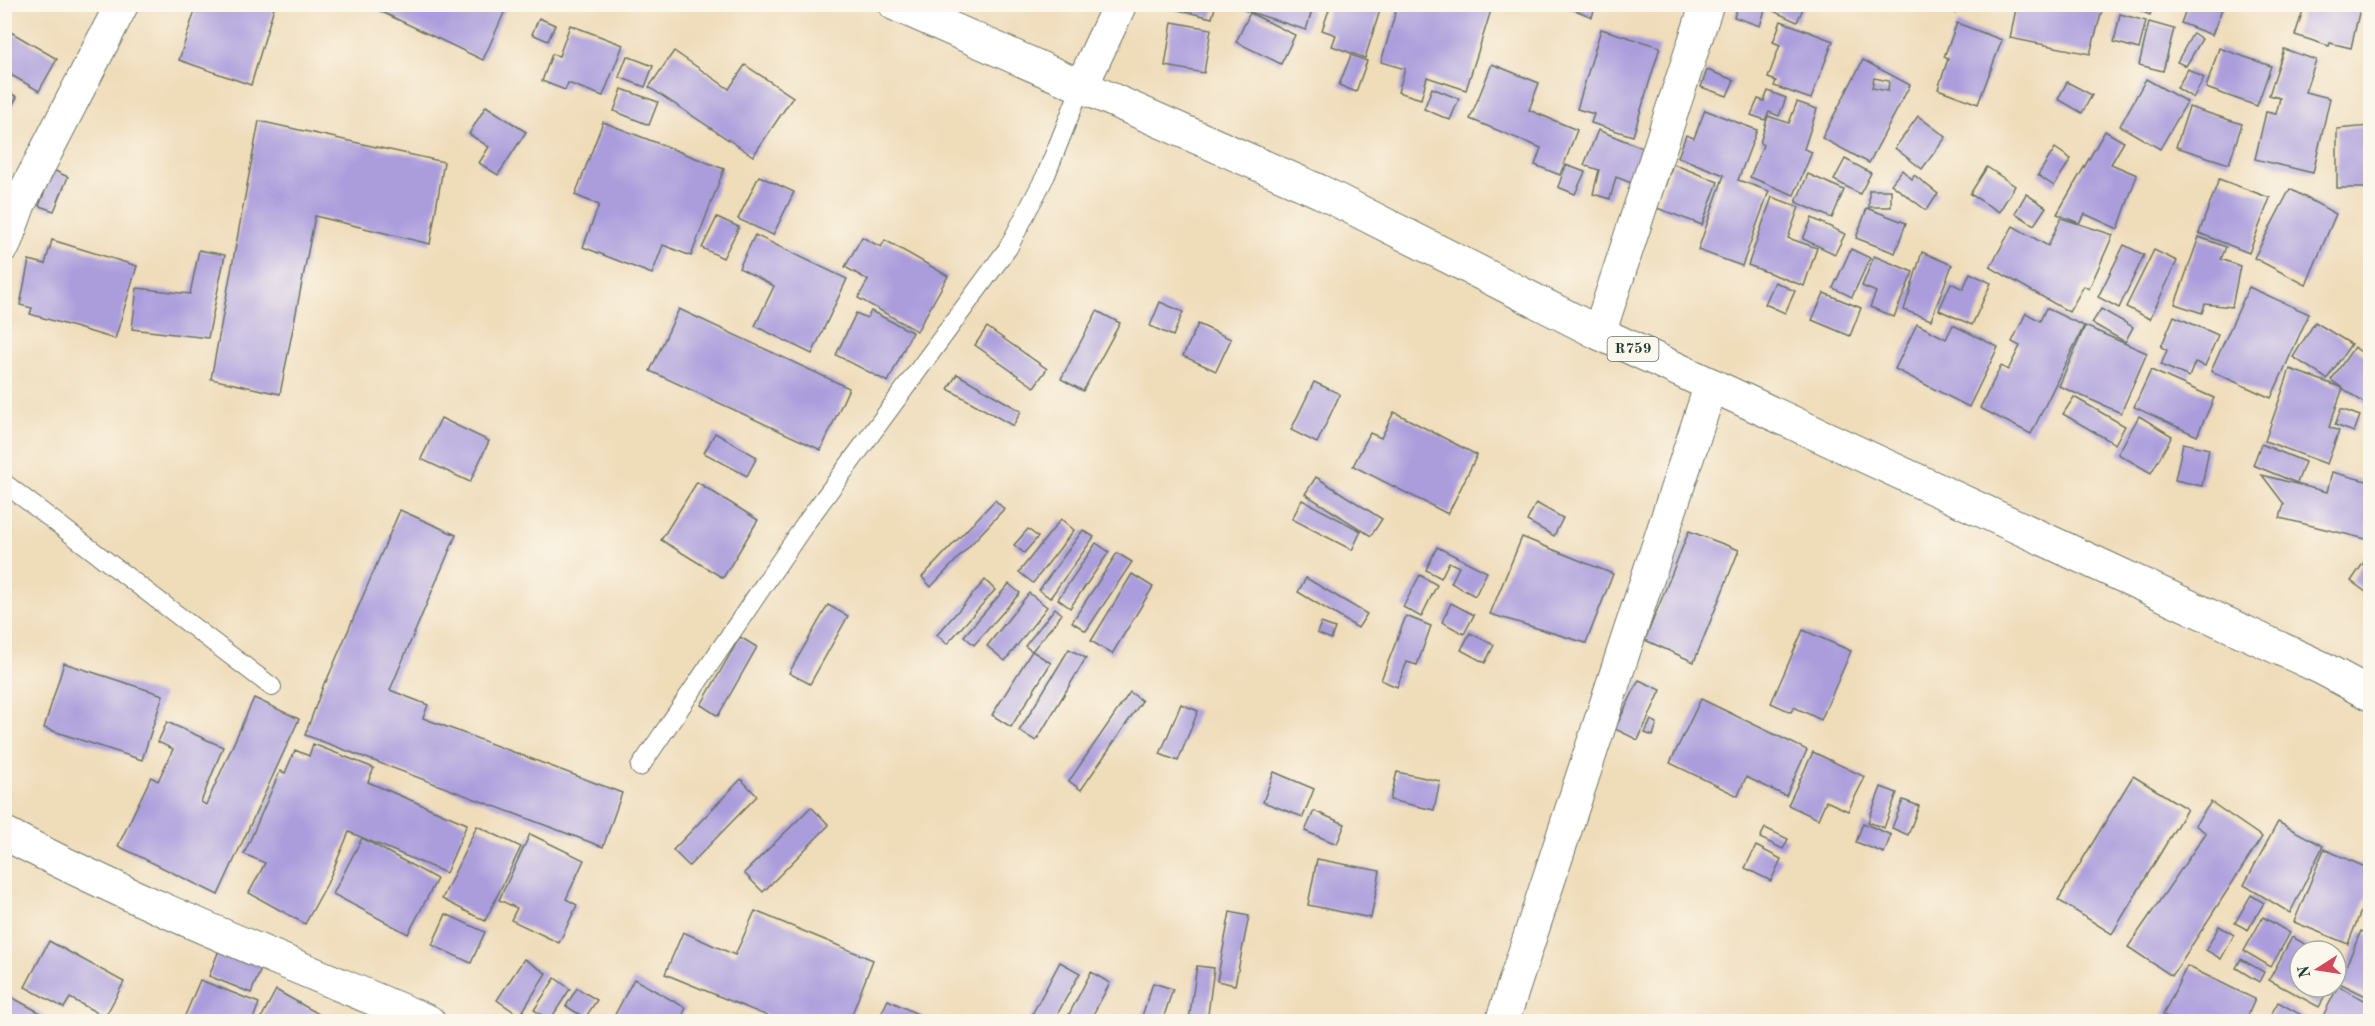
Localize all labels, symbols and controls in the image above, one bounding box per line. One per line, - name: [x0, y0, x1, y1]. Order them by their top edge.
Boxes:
- road number: R759: [1608, 337, 1658, 361]
- north arrow: [2288, 939, 2348, 999]
- text: N: [2296, 963, 2314, 979]

